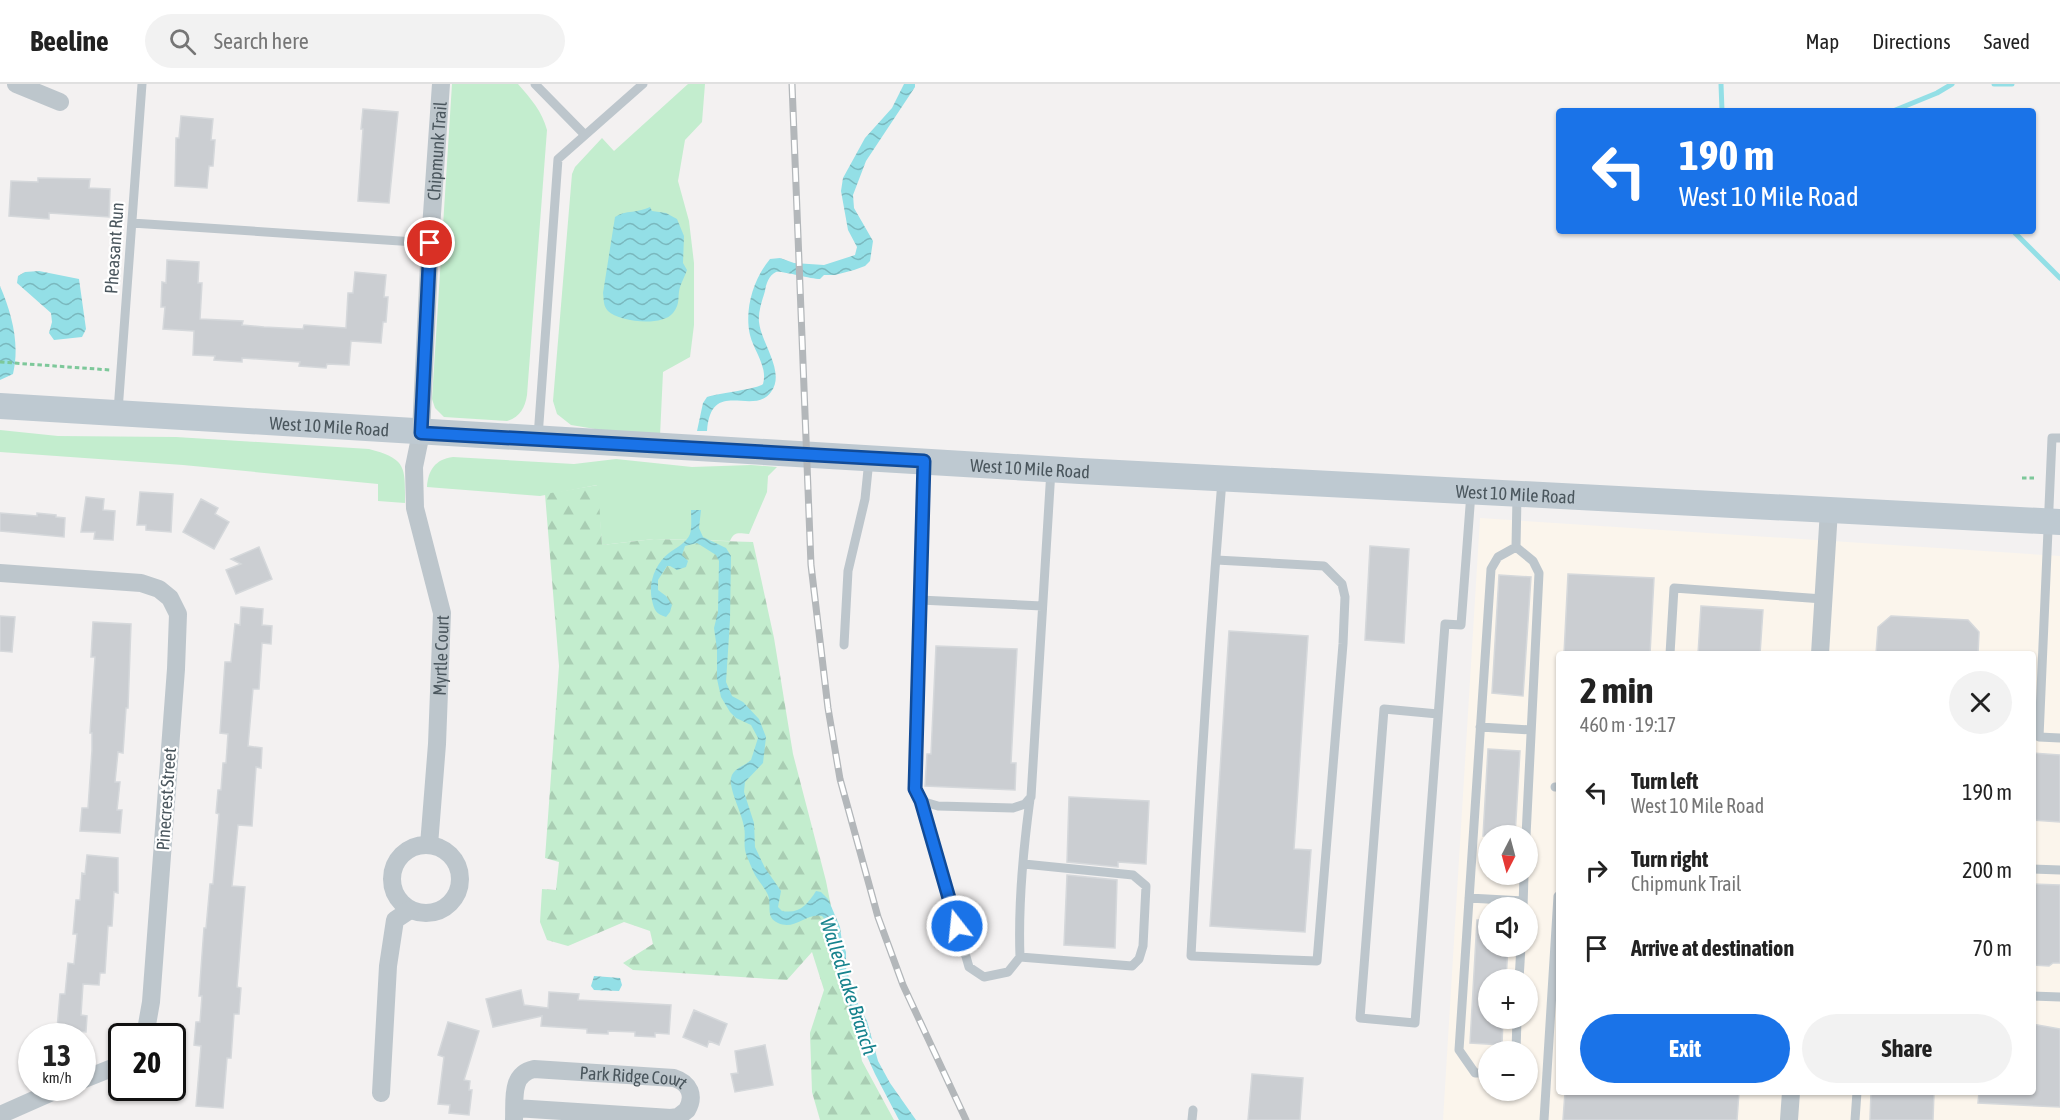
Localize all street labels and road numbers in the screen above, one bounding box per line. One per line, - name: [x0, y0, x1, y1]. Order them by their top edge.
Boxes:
- street label: Chipmunk Trail: [422, 100, 450, 201]
- street label: Pheasant Run: [100, 202, 128, 294]
- street label: West 10 Mile Road: [269, 412, 390, 440]
- street label: West 10 Mile Road: [970, 454, 1091, 482]
- street label: West 10 Mile Road: [1455, 480, 1576, 507]
- street label: Myrtle Court: [428, 615, 452, 696]
- street label: Pinecrest Street: [152, 747, 180, 851]
- street label: Park Ridge Court: [579, 1061, 692, 1093]

